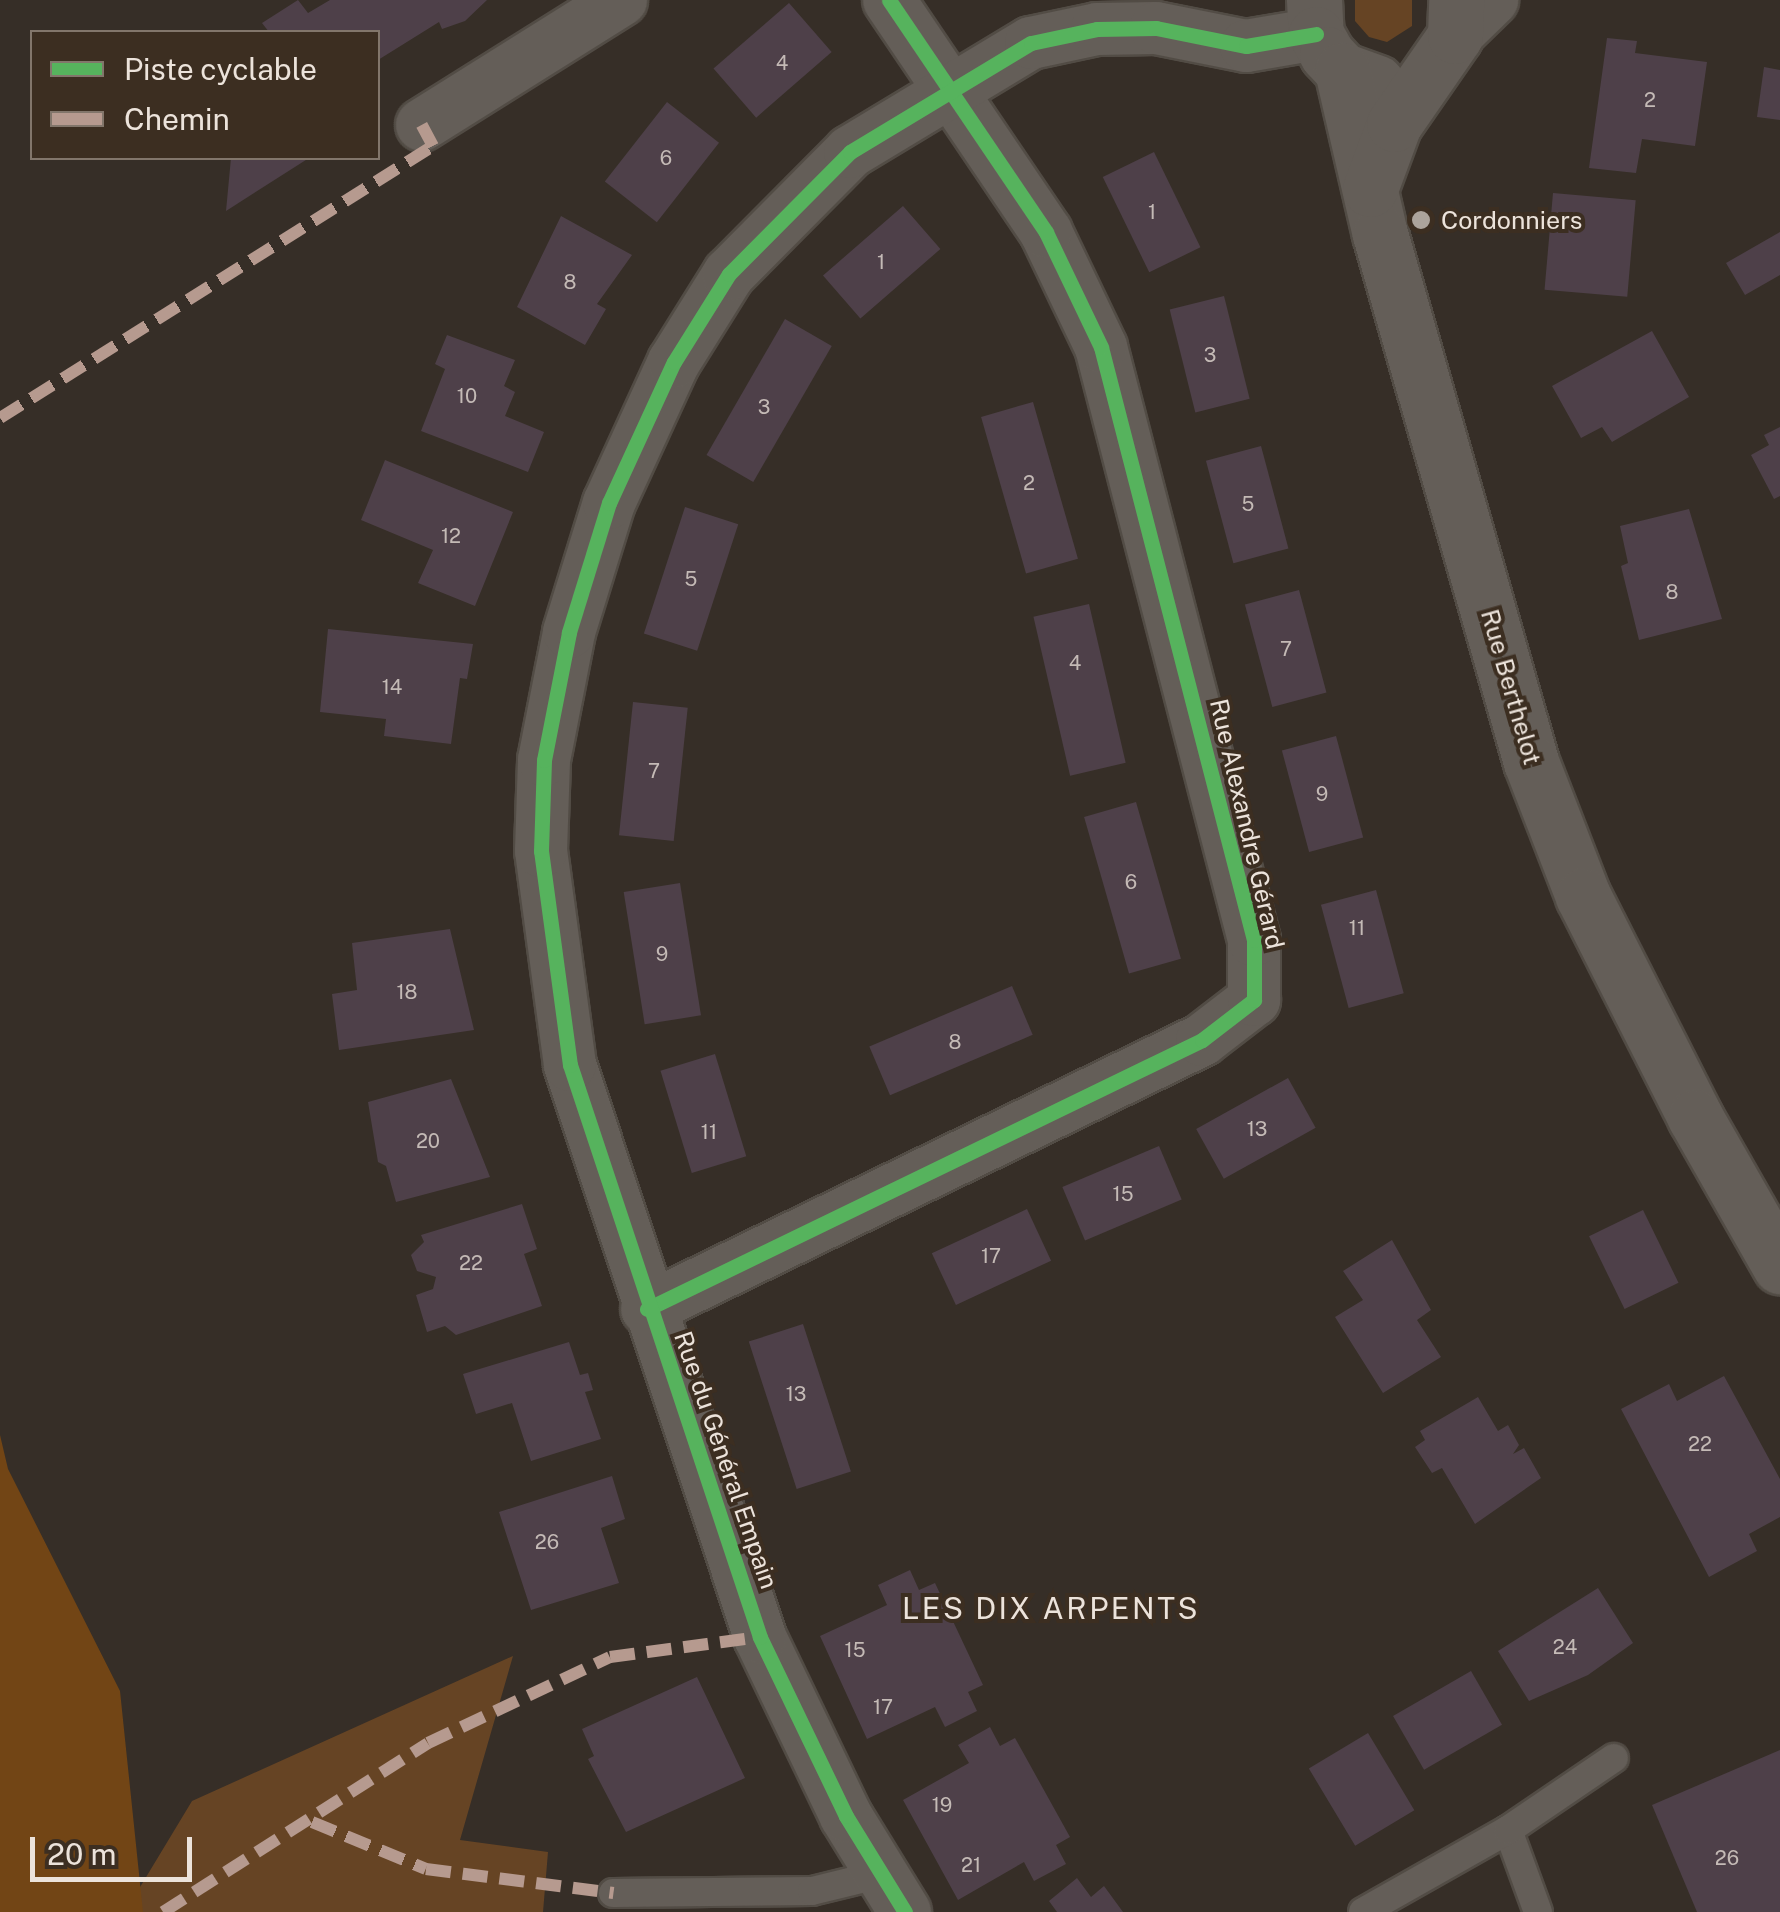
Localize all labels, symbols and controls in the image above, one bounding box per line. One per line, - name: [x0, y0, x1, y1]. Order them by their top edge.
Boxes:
- legend: [30, 30, 380, 160]
- text: Piste cyclable: [124, 51, 317, 87]
- house number: 4: [776, 51, 788, 75]
- house number: 2: [1644, 88, 1656, 112]
- text: Chemin: [124, 101, 230, 137]
- house number: 6: [660, 146, 672, 170]
- house number: 1: [1148, 200, 1156, 224]
- place label: Cordonniers: [1441, 205, 1582, 235]
- marker: Cordonniers: [1410, 209, 1432, 231]
- house number: 1: [877, 250, 885, 274]
- house number: 8: [564, 270, 576, 294]
- house number: 3: [1204, 343, 1216, 367]
- house number: 10: [457, 384, 477, 408]
- house number: 3: [758, 395, 770, 419]
- house number: 2: [1023, 471, 1035, 495]
- house number: 5: [1242, 492, 1254, 516]
- house number: 12: [441, 524, 461, 548]
- house number: 5: [685, 567, 697, 591]
- house number: 8: [1666, 580, 1678, 604]
- street label: Rue Berthelot: [1474, 606, 1548, 768]
- house number: 7: [1280, 637, 1292, 661]
- house number: 4: [1069, 651, 1081, 675]
- house number: 14: [382, 675, 402, 699]
- street label: Rue Alexandre Gérard: [1204, 696, 1290, 952]
- house number: 7: [648, 759, 660, 783]
- house number: 9: [1316, 782, 1328, 806]
- house number: 6: [1125, 870, 1137, 894]
- house number: 11: [1349, 916, 1365, 940]
- house number: 9: [656, 942, 668, 966]
- house number: 18: [396, 980, 418, 1004]
- house number: 8: [949, 1030, 961, 1054]
- house number: 13: [1247, 1117, 1267, 1141]
- house number: 11: [701, 1120, 717, 1144]
- house number: 20: [416, 1129, 440, 1153]
- house number: 15: [1113, 1182, 1133, 1206]
- house number: 17: [981, 1244, 1001, 1268]
- house number: 22: [459, 1251, 483, 1275]
- street label: Rue du Général Empain: [668, 1327, 784, 1593]
- house number: 13: [786, 1382, 806, 1406]
- house number: 22: [1688, 1432, 1712, 1456]
- house number: 26: [535, 1530, 559, 1554]
- district label: LES DIX ARPENTS: [902, 1590, 1200, 1626]
- house number: 24: [1553, 1635, 1577, 1659]
- house number: 15: [845, 1638, 865, 1662]
- house number: 17: [873, 1695, 893, 1719]
- house number: 19: [932, 1793, 952, 1817]
- scale bar: [35, 1817, 198, 1879]
- text: 20 m: [47, 1836, 116, 1872]
- house number: 26: [1715, 1846, 1739, 1870]
- house number: 21: [961, 1853, 981, 1877]

